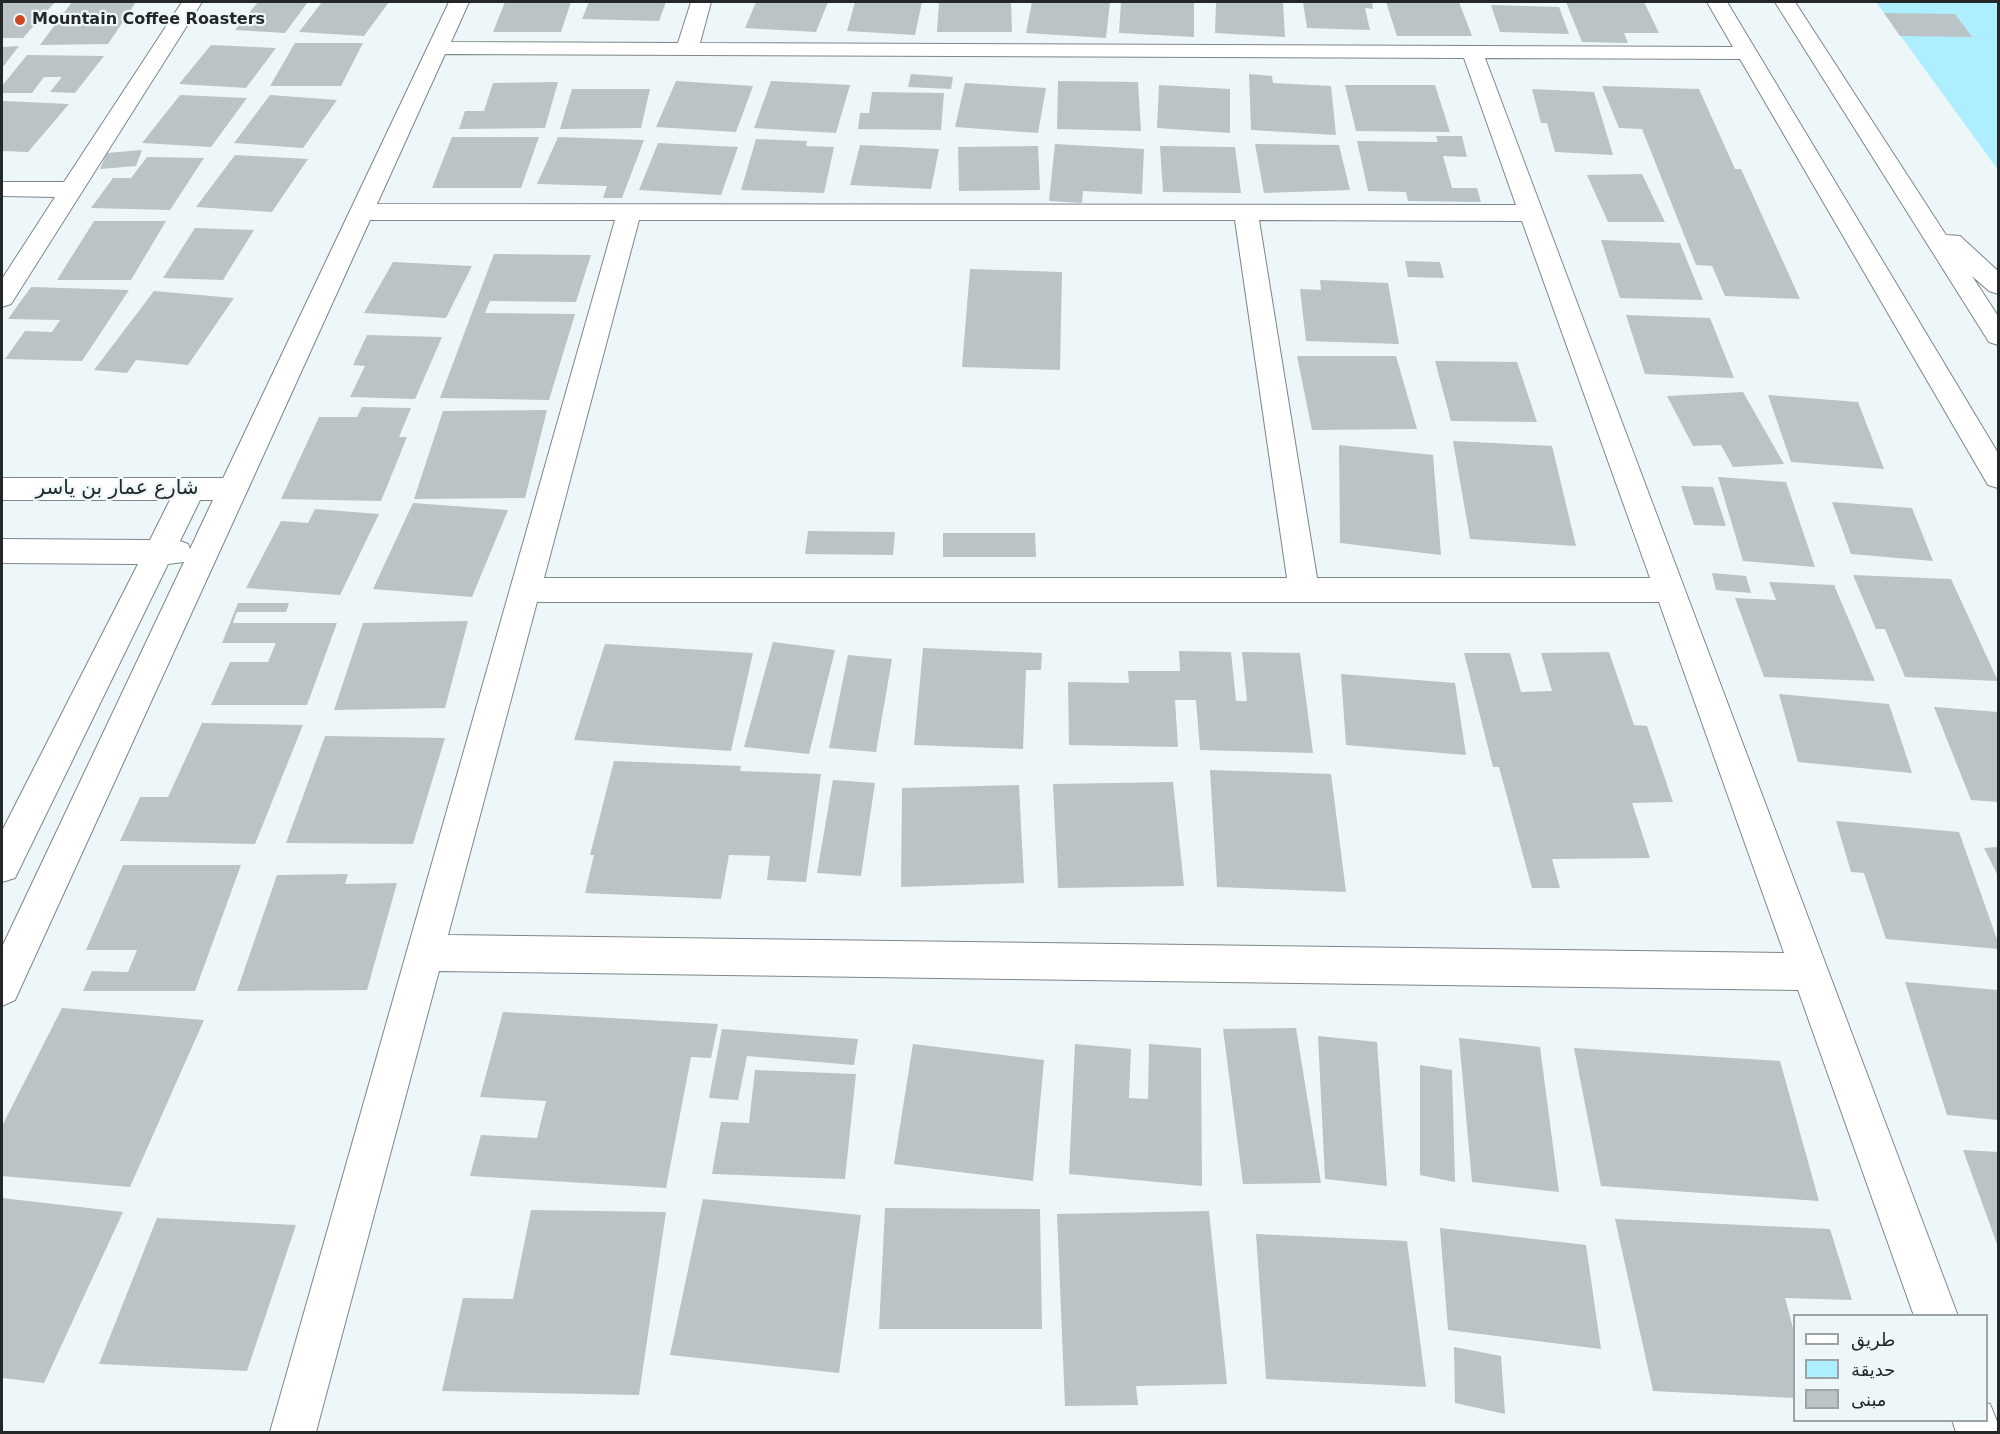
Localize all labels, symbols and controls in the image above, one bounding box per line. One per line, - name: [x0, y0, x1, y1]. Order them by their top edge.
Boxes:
- place label: Mountain Coffee Roasters: [32, 10, 265, 30]
- marker: Mountain Coffee Roasters: [13, 13, 27, 27]
- street label: شارع عمار بن ياسر: [35, 477, 199, 501]
- legend: [1793, 1314, 1988, 1422]
- text: طريق: [1851, 1329, 1895, 1350]
- text: حديقة: [1851, 1359, 1895, 1380]
- text: مبنى: [1851, 1389, 1887, 1410]

